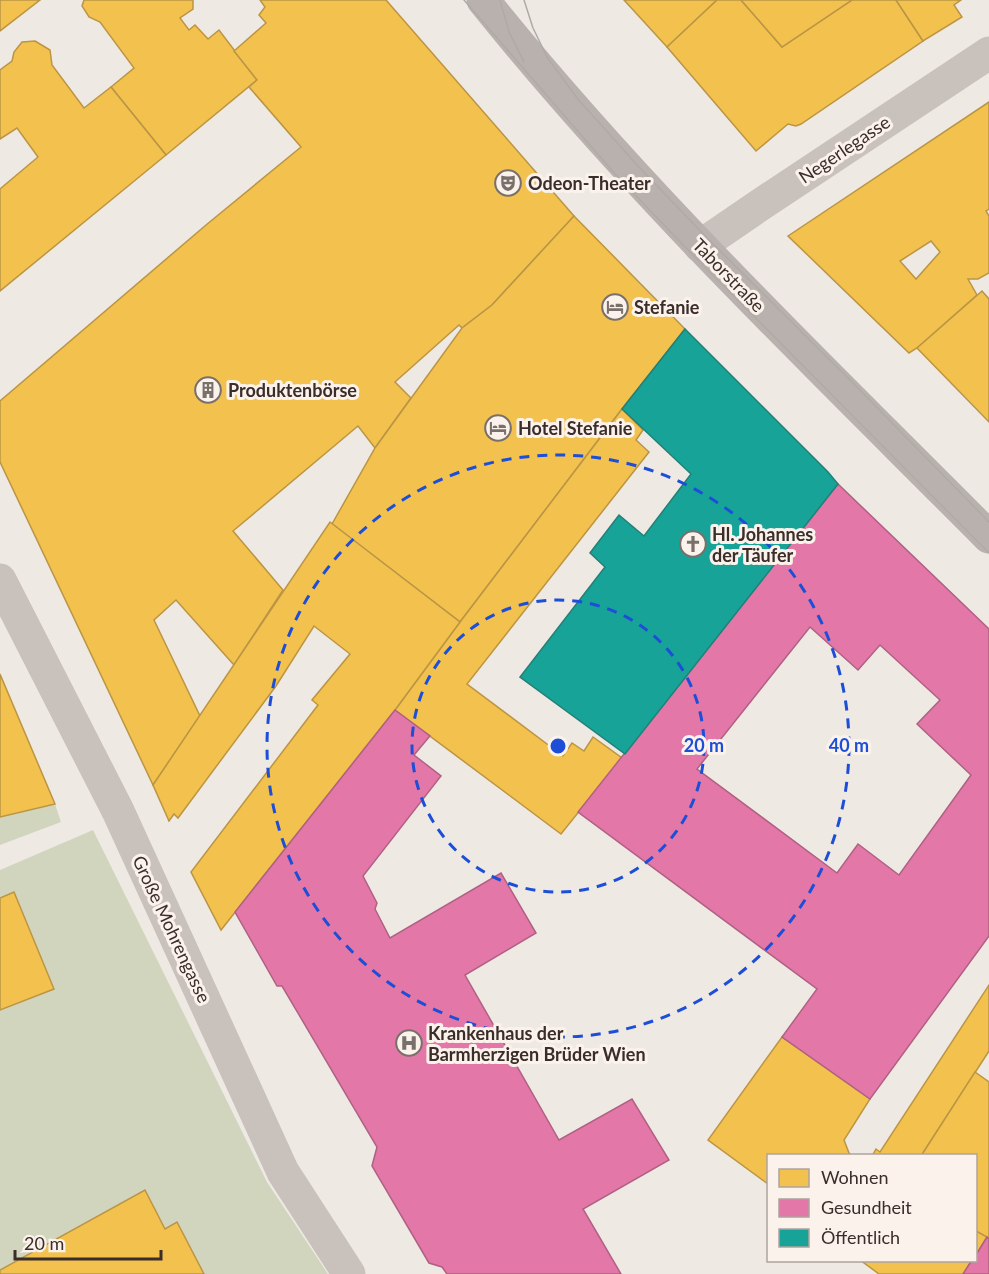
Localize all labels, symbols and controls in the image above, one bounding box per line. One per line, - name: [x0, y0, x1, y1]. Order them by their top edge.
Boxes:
- street label: Negerlegasse: [794, 110, 894, 188]
- theatre icon: Odeon-Theater: [493, 168, 523, 198]
- place label: Odeon-Theater: [528, 172, 651, 194]
- street label: Taborstraße: [688, 234, 770, 316]
- hotel icon: Stefanie: [600, 292, 630, 322]
- place label: Stefanie: [634, 296, 700, 318]
- building icon: Produktenbörse: [193, 375, 223, 405]
- place label: Produktenbörse: [228, 379, 357, 401]
- hotel icon: Hotel Stefanie: [483, 413, 513, 443]
- place label: Hotel Stefanie: [518, 417, 633, 439]
- place label: Hl. Johannes der Täufer: [712, 523, 813, 566]
- church icon: Hl. Johannes der Täufer: [678, 529, 708, 559]
- text: 20 m: [684, 734, 724, 756]
- text: 40 m: [829, 734, 869, 756]
- centre of rings: [548, 736, 568, 756]
- street label: Große Mohrengasse: [128, 852, 216, 1006]
- place label: Krankenhaus der Barmherzigen Brüder Wien: [428, 1022, 646, 1065]
- hospital icon: Krankenhaus der Barmherzigen Brüder Wien: [394, 1028, 424, 1058]
- legend: [767, 1154, 977, 1262]
- text: Wohnen: [821, 1166, 888, 1188]
- text: Gesundheit: [821, 1196, 912, 1218]
- scale bar: [15, 1223, 160, 1261]
- text: Öffentlich: [821, 1226, 900, 1248]
- text: 20 m: [24, 1232, 64, 1254]

